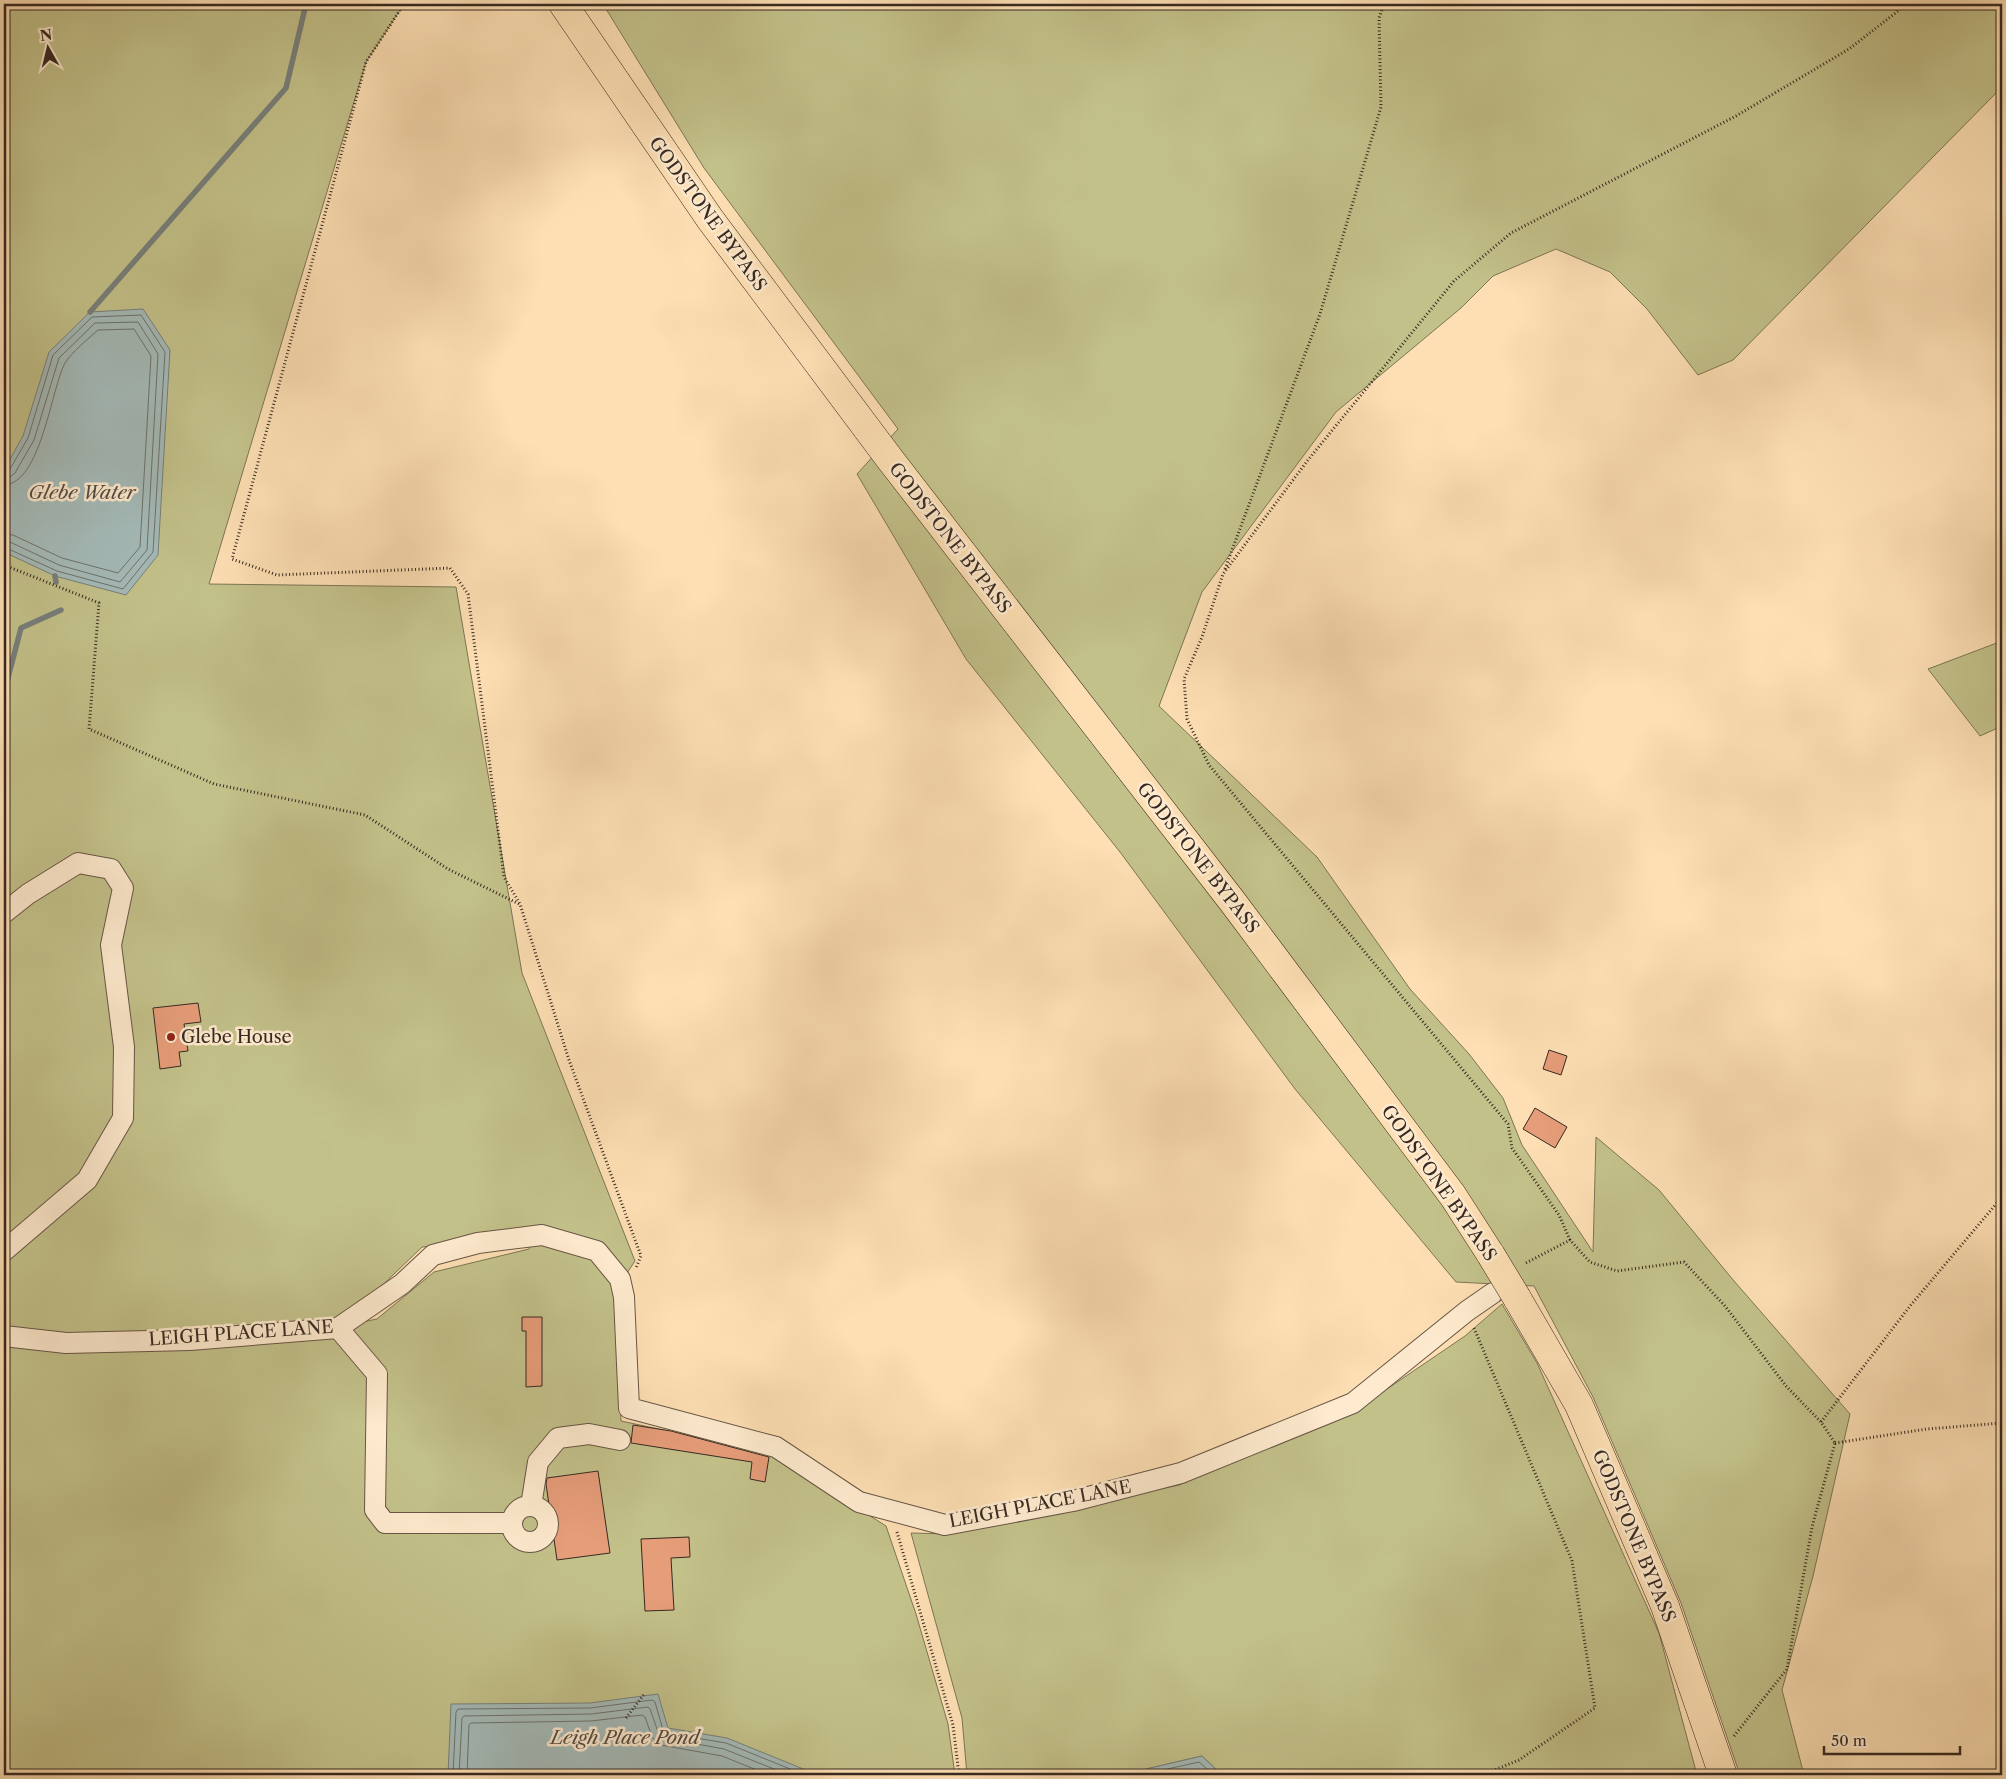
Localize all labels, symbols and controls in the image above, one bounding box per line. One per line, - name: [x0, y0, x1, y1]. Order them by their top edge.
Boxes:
- north arrow: [22, 22, 72, 72]
- text: N: [39, 25, 53, 45]
- street label: GODSTONE BYPASS: [645, 132, 771, 296]
- street label: GODSTONE BYPASS: [884, 458, 1016, 618]
- water label: Glebe Water: [28, 481, 137, 504]
- street label: GODSTONE BYPASS: [1132, 778, 1264, 938]
- place label: Glebe House: [181, 1026, 292, 1048]
- marker: Glebe House: [165, 1031, 177, 1043]
- street label: GODSTONE BYPASS: [1377, 1101, 1501, 1265]
- street label: LEIGH PLACE LANE: [148, 1316, 334, 1350]
- street label: GODSTONE BYPASS: [1588, 1446, 1680, 1626]
- street label: LEIGH PLACE LANE: [947, 1476, 1133, 1532]
- scale bar: [1824, 1724, 1960, 1756]
- water label: Leigh Place Pond: [549, 1726, 701, 1749]
- text: 50 m: [1831, 1731, 1867, 1750]

